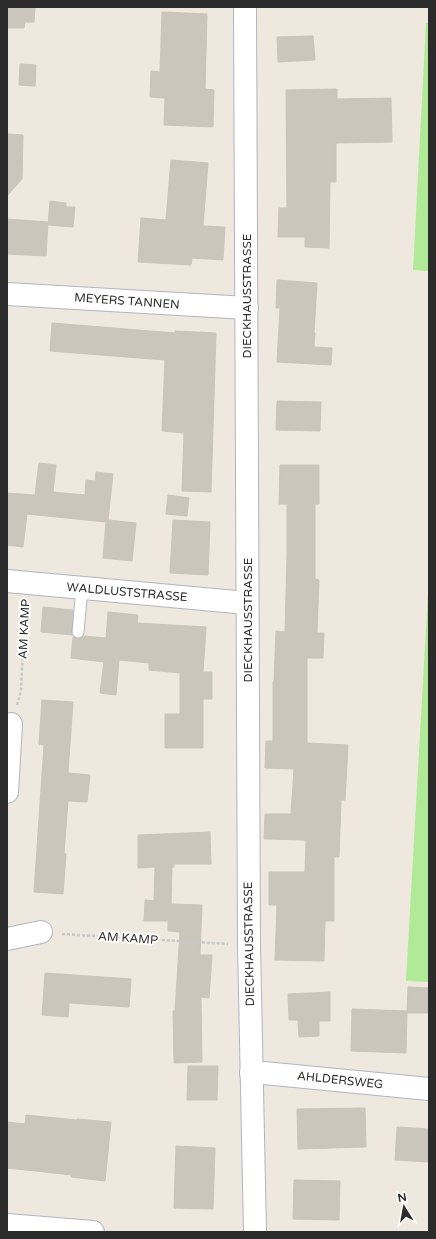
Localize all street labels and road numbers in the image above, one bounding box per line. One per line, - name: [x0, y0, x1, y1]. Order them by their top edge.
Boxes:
- street label: DIECKHAUSSTRASSE: [240, 233, 254, 358]
- street label: MEYERS TANNEN: [74, 290, 180, 312]
- street label: DIECKHAUSSTRASSE: [241, 557, 255, 682]
- street label: WALDLUSTSTRASSE: [66, 580, 188, 604]
- street label: AM KAMP: [15, 599, 33, 659]
- street label: DIECKHAUSSTRASSE: [241, 881, 257, 1007]
- street label: AM KAMP: [98, 929, 158, 947]
- street label: AHLDERSWEG: [296, 1069, 384, 1091]

